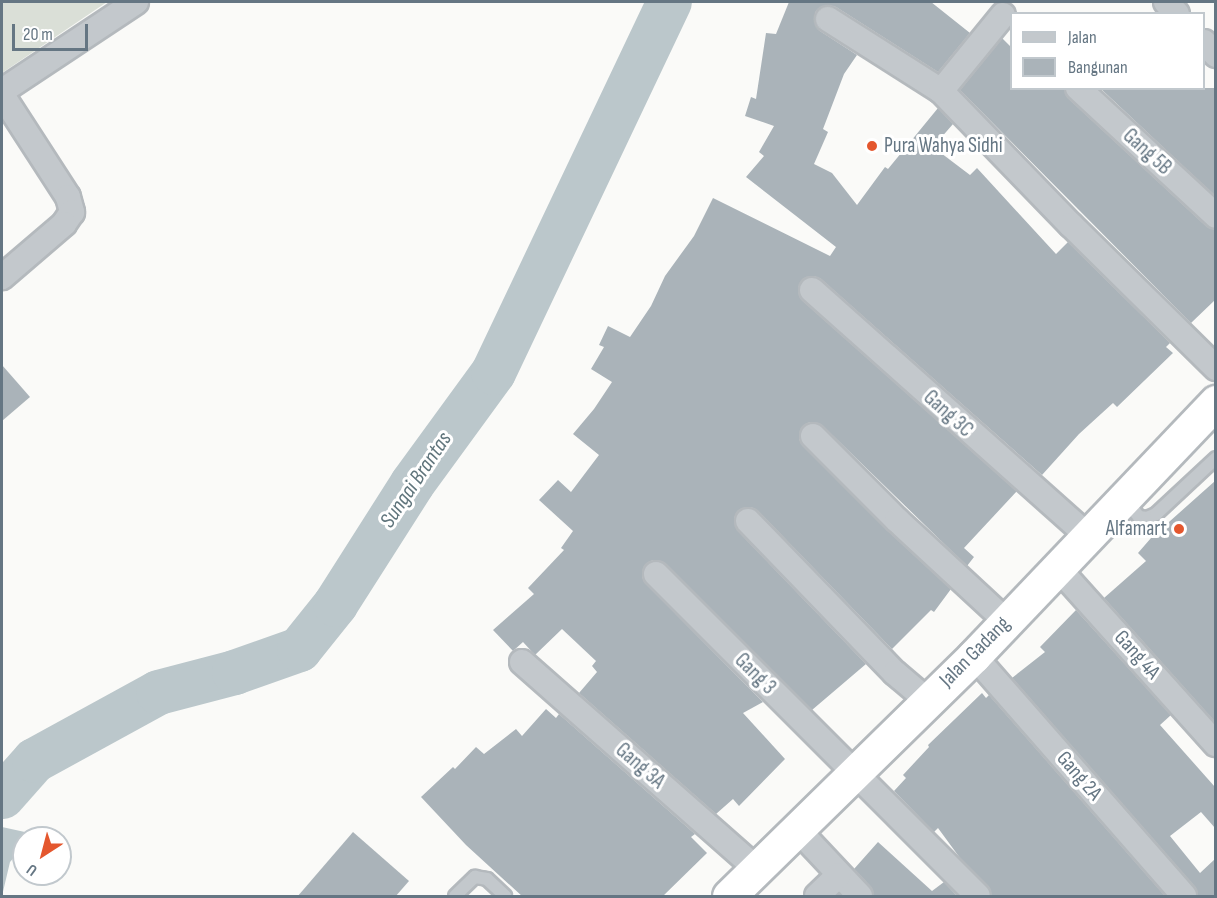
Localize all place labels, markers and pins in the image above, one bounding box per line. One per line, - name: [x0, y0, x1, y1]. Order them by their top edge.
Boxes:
- place label: Pura Wahya Sidhi: [884, 133, 1003, 159]
- marker: Pura Wahya Sidhi: [865, 139, 879, 153]
- place label: Alfamart: [1106, 516, 1167, 542]
- marker: Alfamart: [1172, 522, 1186, 536]

